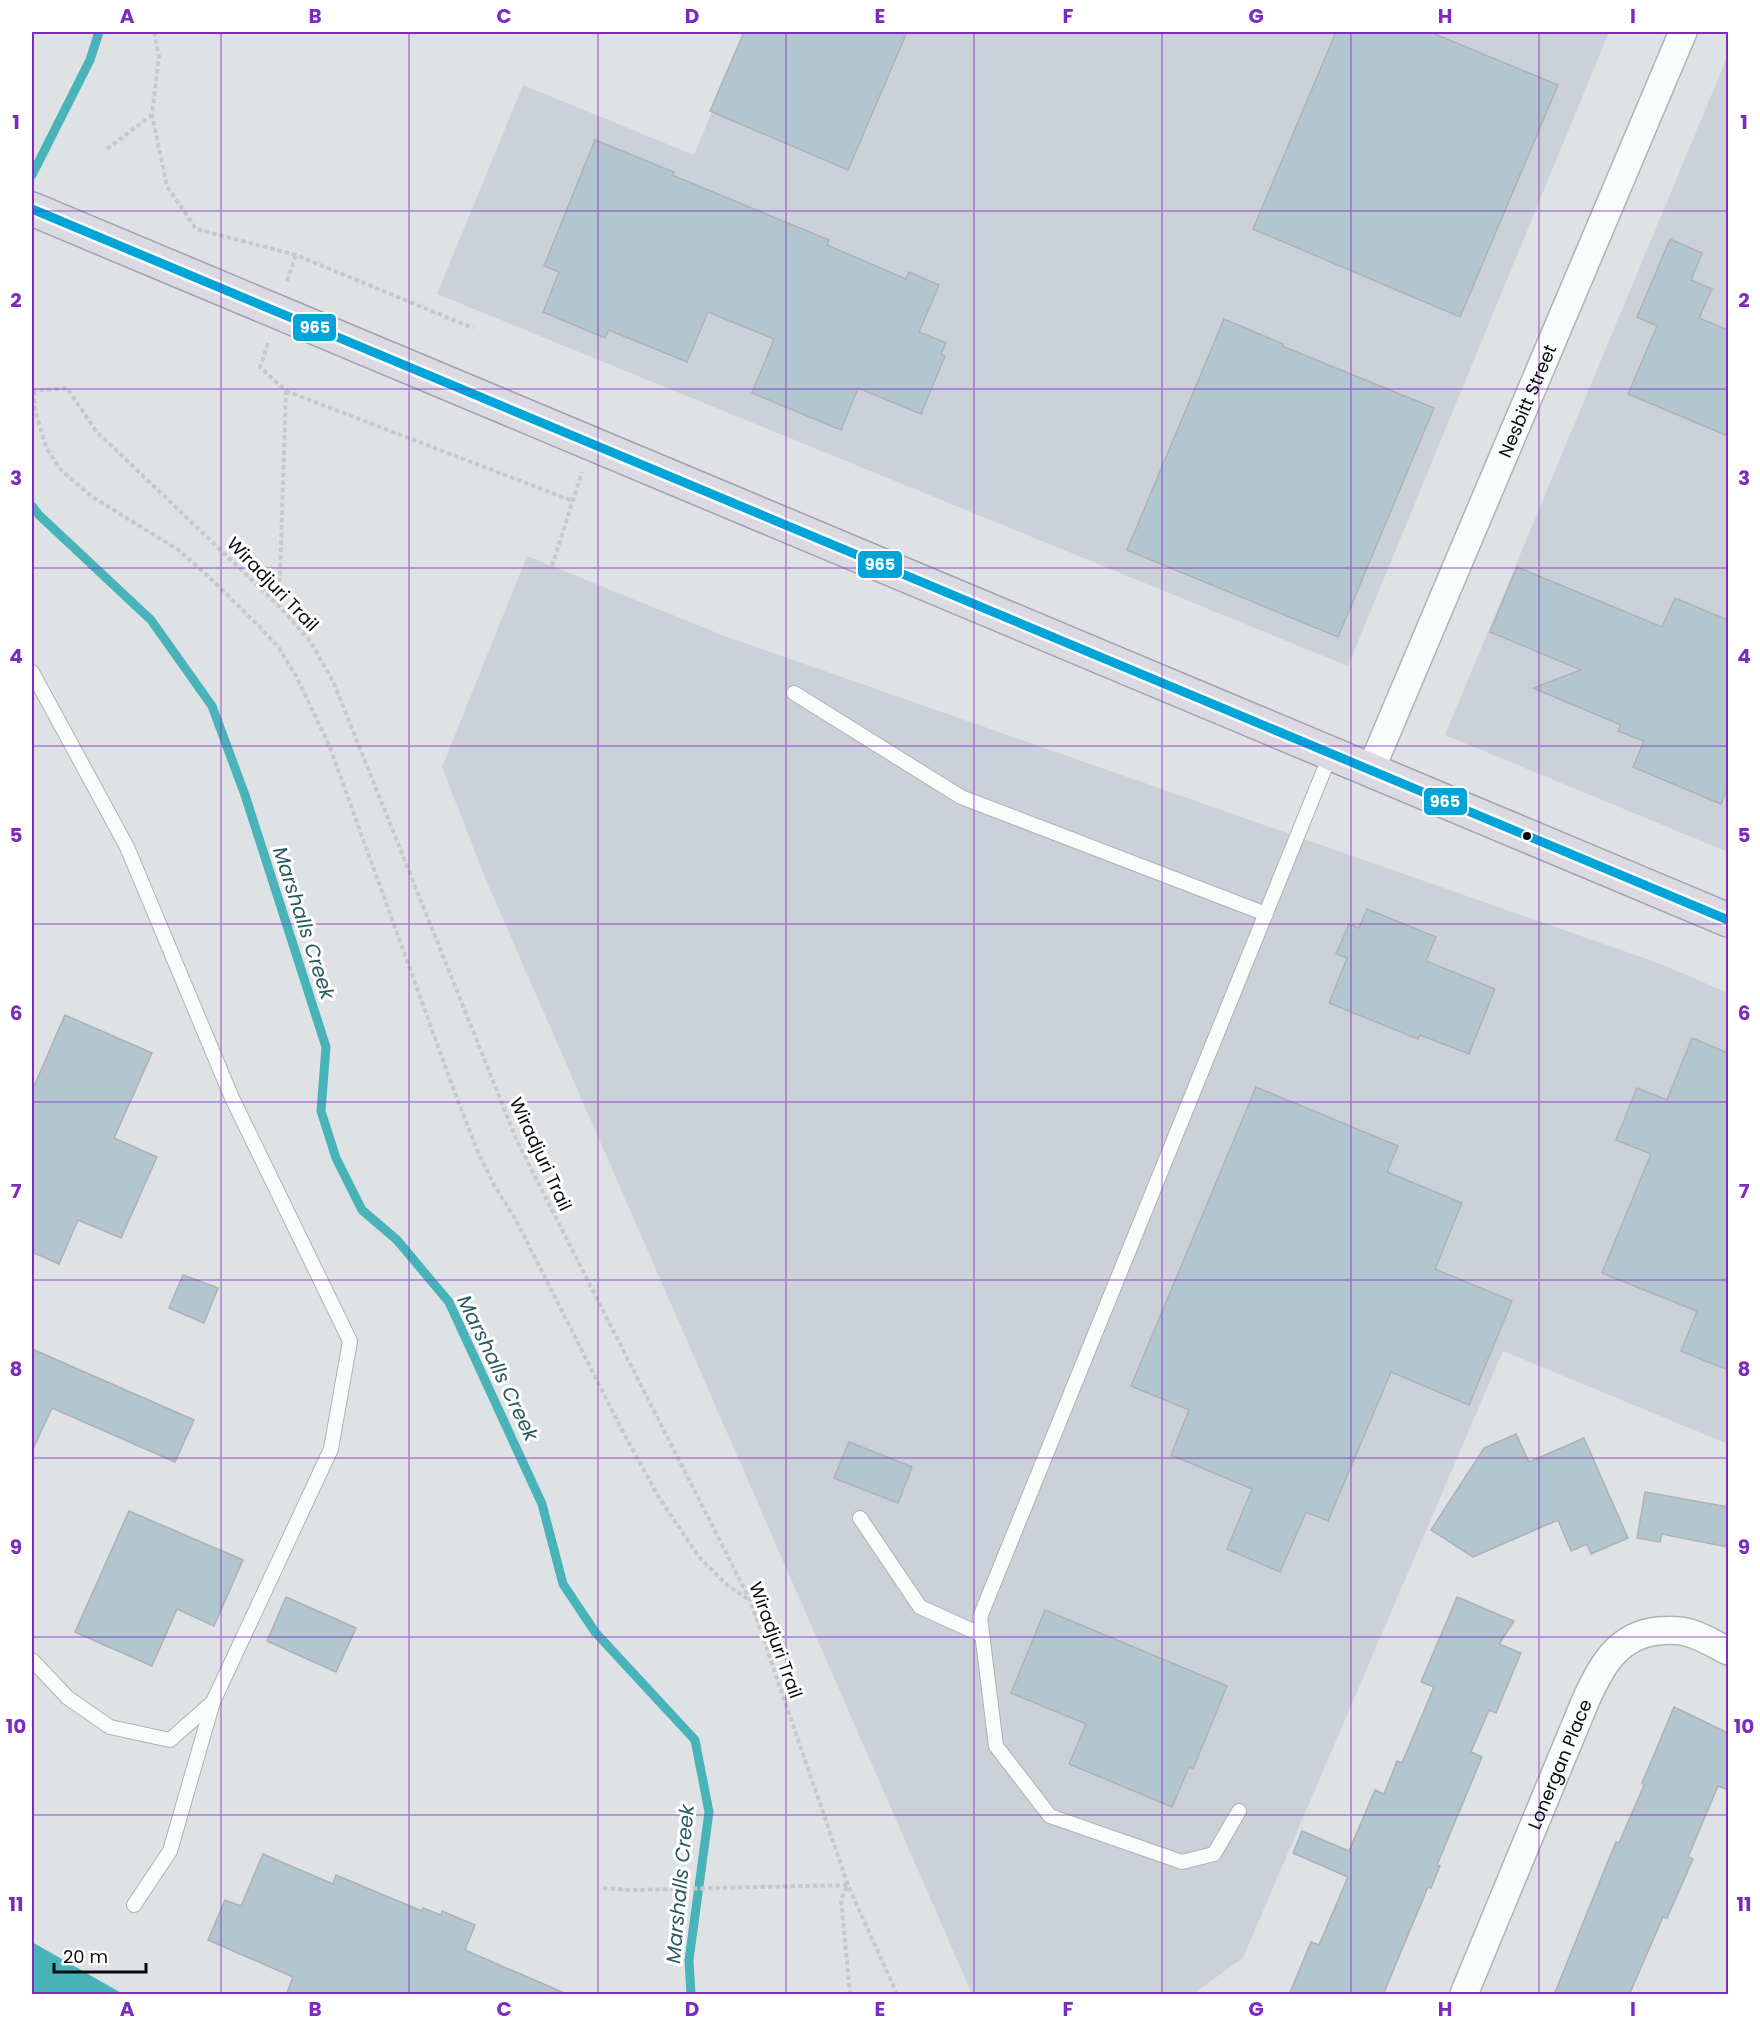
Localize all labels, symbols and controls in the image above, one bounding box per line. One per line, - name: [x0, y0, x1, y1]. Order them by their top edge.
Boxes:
- text: A: [120, 2, 135, 30]
- text: B: [308, 2, 322, 30]
- text: C: [496, 2, 512, 30]
- text: D: [685, 2, 699, 30]
- text: E: [875, 2, 885, 30]
- text: F: [1063, 2, 1074, 30]
- text: G: [1248, 2, 1264, 30]
- text: H: [1438, 2, 1452, 30]
- text: I: [1630, 2, 1636, 30]
- text: 1: [12, 108, 20, 136]
- text: 1: [1740, 108, 1748, 136]
- text: 2: [10, 286, 22, 314]
- text: 2: [1738, 286, 1750, 314]
- line badge: 965: [292, 313, 337, 342]
- text: 965: [300, 316, 330, 339]
- street label: Nesbitt Street: [1492, 340, 1562, 461]
- text: 3: [10, 464, 22, 492]
- text: 3: [1738, 464, 1750, 492]
- street label: Wiradjuri Trail: [221, 531, 325, 637]
- line badge: 965: [857, 550, 903, 579]
- text: 965: [865, 553, 895, 576]
- text: 4: [9, 642, 23, 670]
- text: 4: [1737, 642, 1751, 670]
- line badge: 965: [1423, 787, 1468, 816]
- text: 965: [1430, 790, 1460, 813]
- text: 5: [10, 821, 23, 849]
- text: 5: [1738, 821, 1751, 849]
- unlabelled marker: [1521, 830, 1533, 842]
- water label: Marshalls Creek: [266, 843, 342, 1005]
- text: 6: [10, 999, 22, 1027]
- text: 6: [1738, 999, 1750, 1027]
- street label: Wiradjuri Trail: [504, 1093, 578, 1215]
- text: 7: [11, 1177, 22, 1205]
- text: 7: [1739, 1177, 1750, 1205]
- water label: Marshalls Creek: [451, 1290, 546, 1447]
- text: 8: [10, 1355, 22, 1383]
- text: 8: [1738, 1355, 1750, 1383]
- text: 9: [10, 1533, 22, 1561]
- text: 9: [1738, 1533, 1750, 1561]
- street label: Wiradjuri Trail: [743, 1578, 809, 1702]
- street label: Lonergan Place: [1521, 1695, 1597, 1833]
- text: 10: [6, 1712, 26, 1740]
- text: 10: [1734, 1712, 1754, 1740]
- water label: Marshalls Creek: [659, 1802, 701, 1965]
- text: 11: [8, 1890, 24, 1918]
- text: 11: [1736, 1890, 1752, 1918]
- scale bar: [54, 1936, 146, 1974]
- text: 20 m: [63, 1944, 108, 1969]
- text: A: [120, 1995, 135, 2023]
- text: B: [308, 1995, 322, 2023]
- text: C: [496, 1995, 512, 2023]
- text: D: [685, 1995, 699, 2023]
- text: E: [875, 1995, 885, 2023]
- text: F: [1063, 1995, 1074, 2023]
- text: G: [1248, 1995, 1264, 2023]
- text: H: [1438, 1995, 1452, 2023]
- text: I: [1630, 1995, 1636, 2023]

